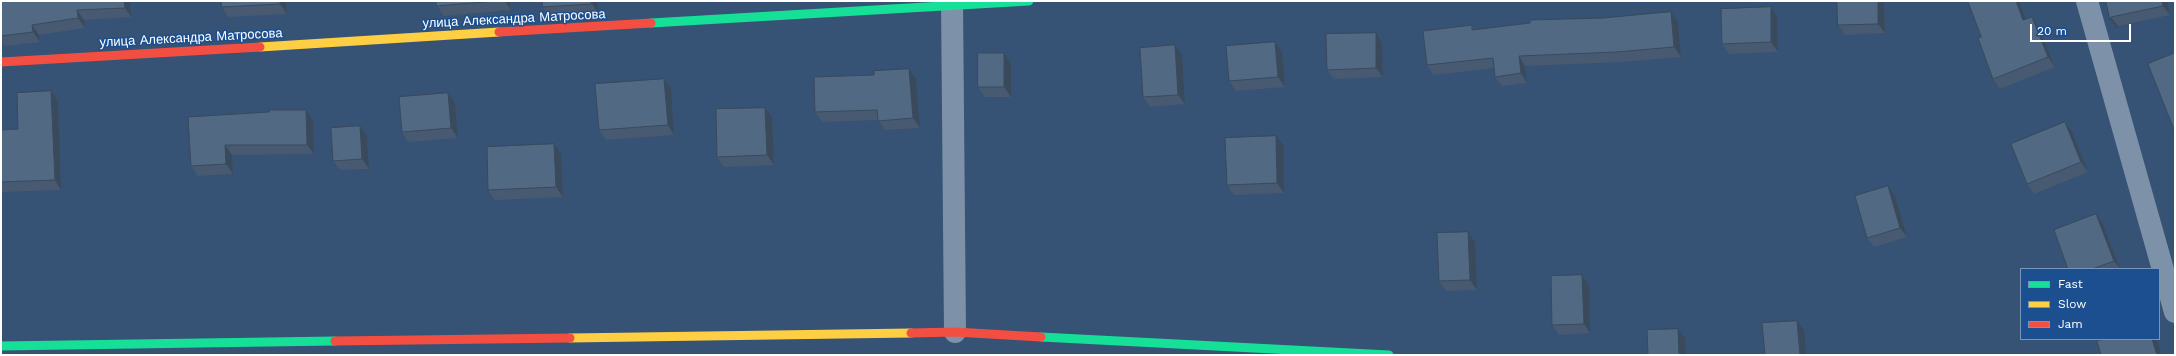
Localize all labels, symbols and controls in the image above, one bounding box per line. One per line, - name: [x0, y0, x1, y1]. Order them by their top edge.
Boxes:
- street label: улица Александра Матросова: [422, 6, 606, 32]
- scale bar: [2032, 16, 2133, 42]
- text: 20 m: [2037, 24, 2067, 38]
- street label: улица Александра Матросова: [99, 25, 283, 51]
- legend: [2020, 268, 2160, 340]
- text: Fast: [2058, 277, 2083, 291]
- text: Slow: [2058, 297, 2086, 311]
- text: Jam: [2058, 317, 2083, 331]

